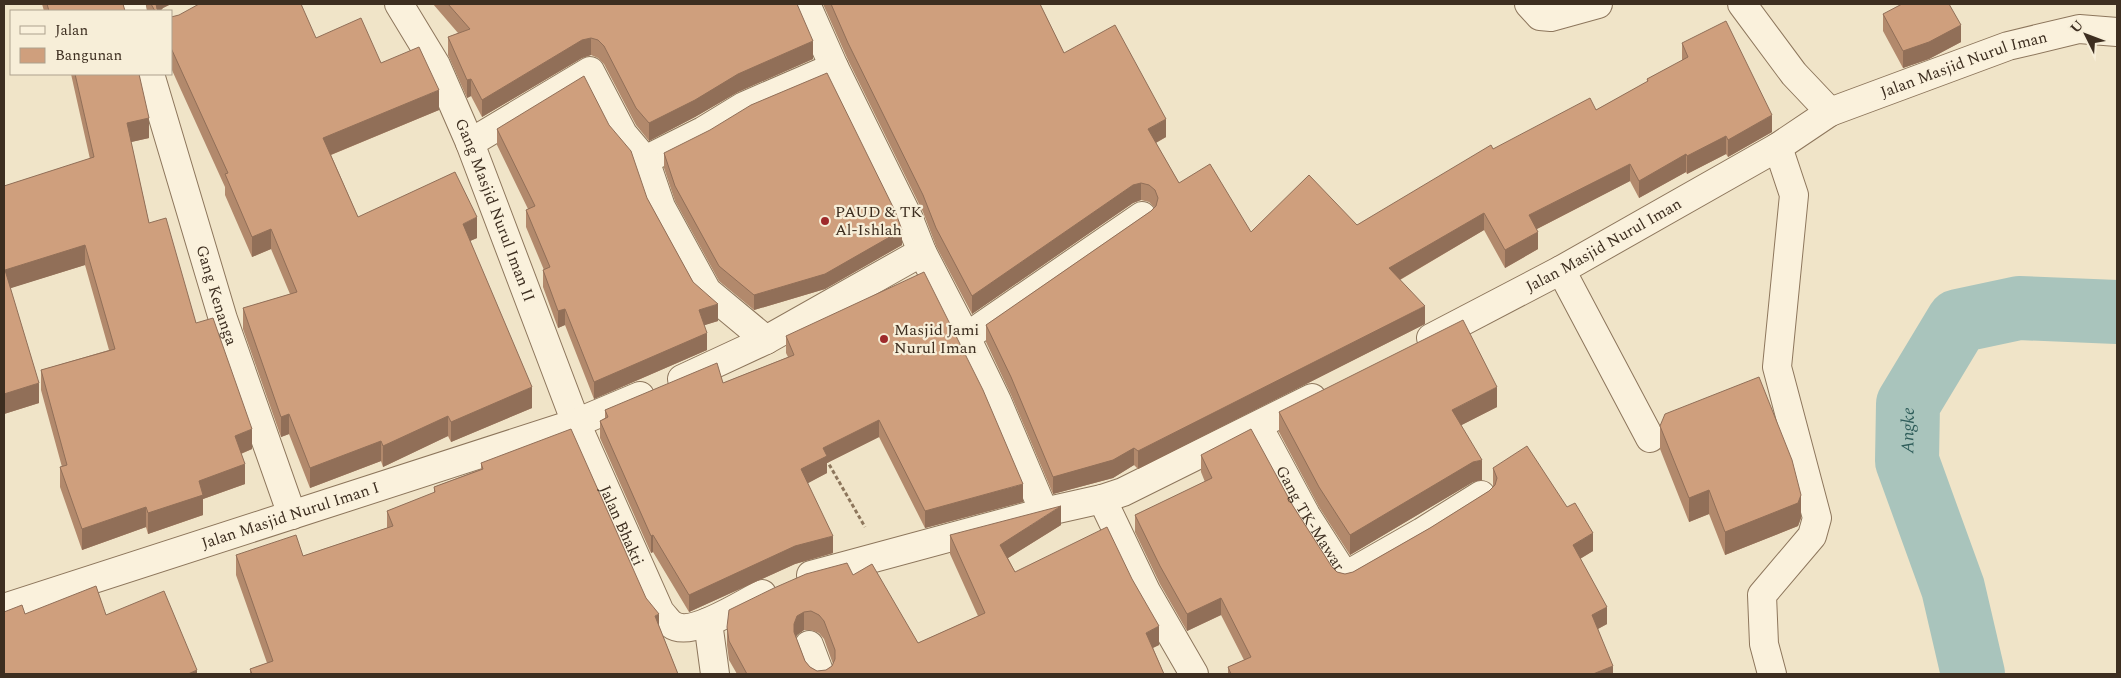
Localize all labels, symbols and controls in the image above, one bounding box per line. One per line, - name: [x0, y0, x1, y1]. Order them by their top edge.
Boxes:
- legend: [10, 10, 172, 75]
- north arrow: [2061, 10, 2111, 60]
- text: U: [2065, 15, 2089, 38]
- text: Jalan: [55, 19, 88, 42]
- street label: Jalan Masjid Nurul Iman: [1877, 25, 2050, 104]
- text: Bangunan: [55, 44, 122, 67]
- street label: Gang Masjid Nurul Iman II: [449, 115, 541, 305]
- street label: Jalan Masjid Nurul Iman: [1521, 192, 1686, 298]
- place label: PAUD & TK Al-Ishlah: [835, 200, 923, 242]
- marker: PAUD & TK Al-Ishlah: [819, 215, 831, 227]
- street label: Gang Kenanga: [190, 242, 243, 349]
- place label: Masjid Jami Nurul Iman: [894, 318, 979, 360]
- marker: Masjid Jami Nurul Iman: [878, 333, 890, 345]
- water label: Angke: [1894, 407, 1921, 455]
- street label: Gang TK-Mawar: [1269, 461, 1351, 576]
- street label: Jalan Masjid Nurul Iman I: [198, 475, 382, 555]
- street label: Jalan Bhakti: [593, 481, 650, 570]

